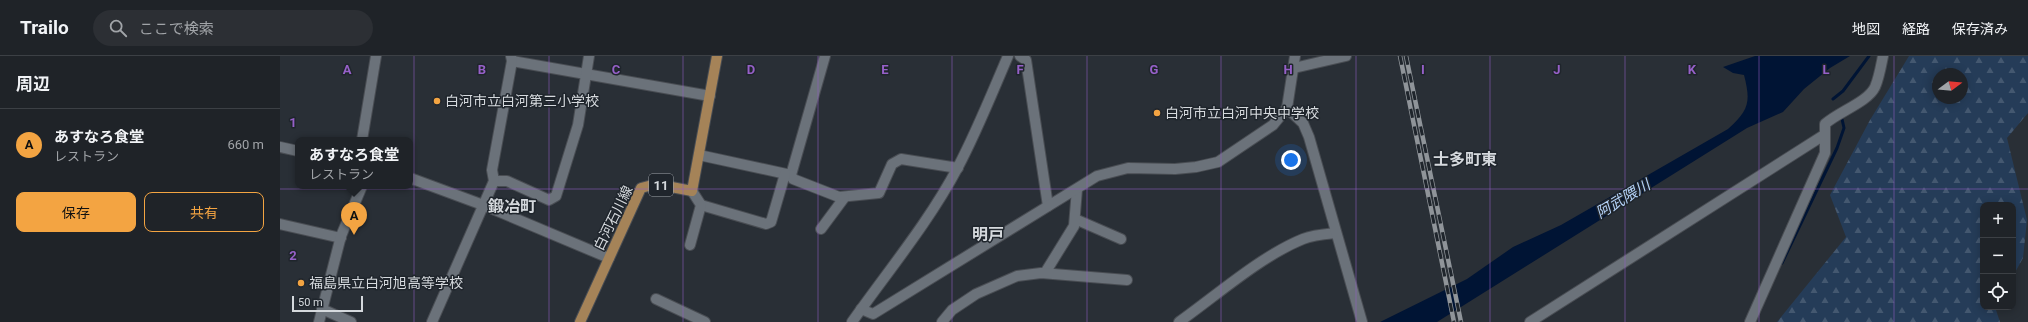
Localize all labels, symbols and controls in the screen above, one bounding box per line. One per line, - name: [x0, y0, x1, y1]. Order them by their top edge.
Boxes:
- search box: [93, 10, 373, 46]
- text: Trailo: [20, 16, 69, 39]
- icon: search: [107, 17, 129, 39]
- text: ここで検索: [139, 20, 214, 38]
- text: 地図: [1852, 21, 1880, 37]
- text: 経路: [1902, 21, 1930, 37]
- text: 保存済み: [1952, 21, 2008, 37]
- text: A: [343, 62, 352, 77]
- text: B: [478, 62, 486, 77]
- text: C: [612, 62, 621, 77]
- text: D: [747, 62, 755, 77]
- text: E: [881, 62, 889, 77]
- text: F: [1016, 62, 1024, 77]
- text: G: [1150, 62, 1159, 77]
- text: H: [1283, 62, 1293, 77]
- text: I: [1421, 62, 1425, 77]
- text: J: [1553, 62, 1561, 77]
- text: K: [1688, 62, 1697, 77]
- text: L: [1822, 62, 1830, 77]
- north arrow: [1932, 68, 1968, 104]
- text: 周辺: [16, 74, 50, 94]
- place label: 白河市立白河第三小学校: [445, 93, 599, 109]
- marker: 白河市立白河第三小学校: [432, 96, 442, 106]
- place label: 白河市立白河中央中学校: [1165, 105, 1319, 121]
- marker: 白河市立白河中央中学校: [1152, 108, 1162, 118]
- text: 1: [289, 115, 297, 130]
- text: あすなろ食堂: [54, 128, 144, 146]
- text: A: [25, 137, 33, 152]
- text: 660 m: [227, 137, 264, 152]
- popup: [295, 137, 413, 189]
- text: あすなろ食堂: [309, 146, 399, 164]
- text: レストラン: [54, 149, 119, 164]
- your location: [1281, 150, 1301, 170]
- district label: 士多町東: [1433, 150, 1497, 169]
- text: レストラン: [309, 167, 374, 182]
- road number: 11: [649, 174, 673, 196]
- water label: 阿武隈川: [1593, 175, 1655, 222]
- street label: 白河石川線: [590, 183, 636, 253]
- button: 保存: [16, 192, 136, 232]
- button: 共有: [144, 192, 264, 232]
- district label: 鍛冶町: [487, 197, 536, 216]
- pin: A: [341, 202, 367, 235]
- map controls: [1980, 202, 2016, 310]
- button: +: [1980, 202, 2016, 238]
- district label: 明戸: [972, 225, 1004, 244]
- button: −: [1980, 238, 2016, 274]
- text: 2: [289, 248, 297, 263]
- button: locate: [1980, 274, 2016, 310]
- place label: 福島県立白河旭高等学校: [309, 275, 463, 291]
- marker: 福島県立白河旭高等学校: [296, 278, 306, 288]
- scale bar: [292, 294, 363, 313]
- text: 50 m: [298, 296, 323, 309]

